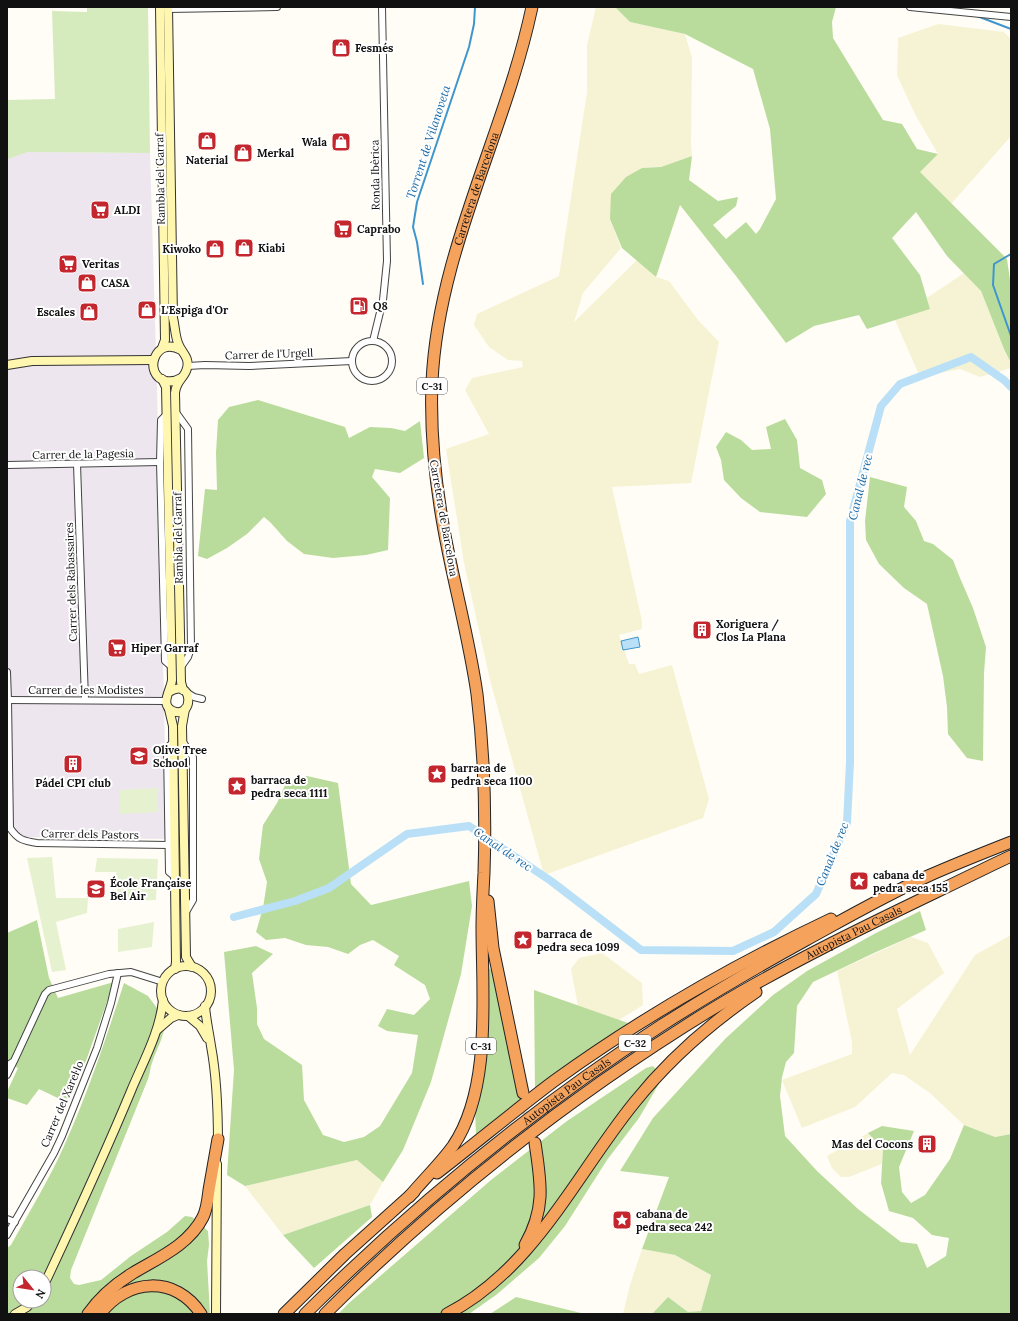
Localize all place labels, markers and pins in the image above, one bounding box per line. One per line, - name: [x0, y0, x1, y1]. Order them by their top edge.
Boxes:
- shop icon: Fesmés: [330, 37, 352, 59]
- place label: Fesmés: [355, 41, 393, 55]
- shop icon: Naterial: [196, 130, 218, 152]
- shop icon: Wala: [330, 131, 352, 153]
- place label: Wala: [302, 135, 327, 149]
- shop icon: Merkal: [232, 142, 254, 164]
- place label: Merkal: [257, 146, 295, 160]
- place label: Naterial: [186, 153, 229, 167]
- supermarket icon: ALDI: [89, 199, 111, 221]
- place label: ALDI: [114, 203, 140, 217]
- supermarket icon: Caprabo: [332, 218, 354, 240]
- place label: Caprabo: [357, 222, 400, 236]
- shop icon: Kiabi: [233, 237, 255, 259]
- shop icon: Kiwoko: [204, 238, 226, 260]
- place label: Kiabi: [258, 241, 285, 255]
- place label: Kiwoko: [162, 242, 201, 256]
- supermarket icon: Veritas: [57, 253, 79, 275]
- place label: Veritas: [82, 257, 119, 271]
- shop icon: CASA: [76, 272, 98, 294]
- place label: CASA: [101, 276, 130, 290]
- fuel station icon: Q8: [348, 295, 370, 317]
- shop icon: L'Espiga d'Or: [136, 299, 158, 321]
- place label: Q8: [373, 299, 388, 313]
- shop icon: Escales: [78, 301, 100, 323]
- place label: L'Espiga d'Or: [161, 303, 229, 317]
- place label: Escales: [37, 305, 75, 319]
- place label: Xoriguera / Clos La Plana: [716, 617, 786, 644]
- building icon: Xoriguera / Clos La Plana: [691, 619, 713, 641]
- supermarket icon: Hiper Garraf: [106, 637, 128, 659]
- place label: Hiper Garraf: [131, 641, 199, 655]
- place label: Olive Tree School: [153, 743, 207, 770]
- school or university icon: Olive Tree School: [128, 745, 150, 767]
- building icon: Pádel CPI club: [62, 753, 84, 775]
- place label: barraca de pedra seca 1100: [450, 761, 533, 788]
- place icon: barraca de pedra seca 1100: [426, 763, 448, 785]
- place label: barraca de pedra seca 1111: [250, 773, 328, 800]
- place icon: barraca de pedra seca 1111: [226, 775, 248, 797]
- place label: Pádel CPI club: [35, 776, 111, 790]
- place label: cabana de pedra seca 155: [873, 868, 948, 895]
- place icon: cabana de pedra seca 155: [848, 870, 870, 892]
- place label: École Française Bel Air: [110, 876, 191, 903]
- school or university icon: École Française Bel Air: [85, 878, 107, 900]
- place label: barraca de pedra seca 1099: [536, 927, 620, 954]
- place icon: barraca de pedra seca 1099: [512, 929, 534, 951]
- building icon: Mas del Cocons: [916, 1133, 938, 1155]
- place label: Mas del Cocons: [832, 1137, 913, 1151]
- place label: cabana de pedra seca 242: [636, 1207, 712, 1234]
- place icon: cabana de pedra seca 242: [611, 1209, 633, 1231]

